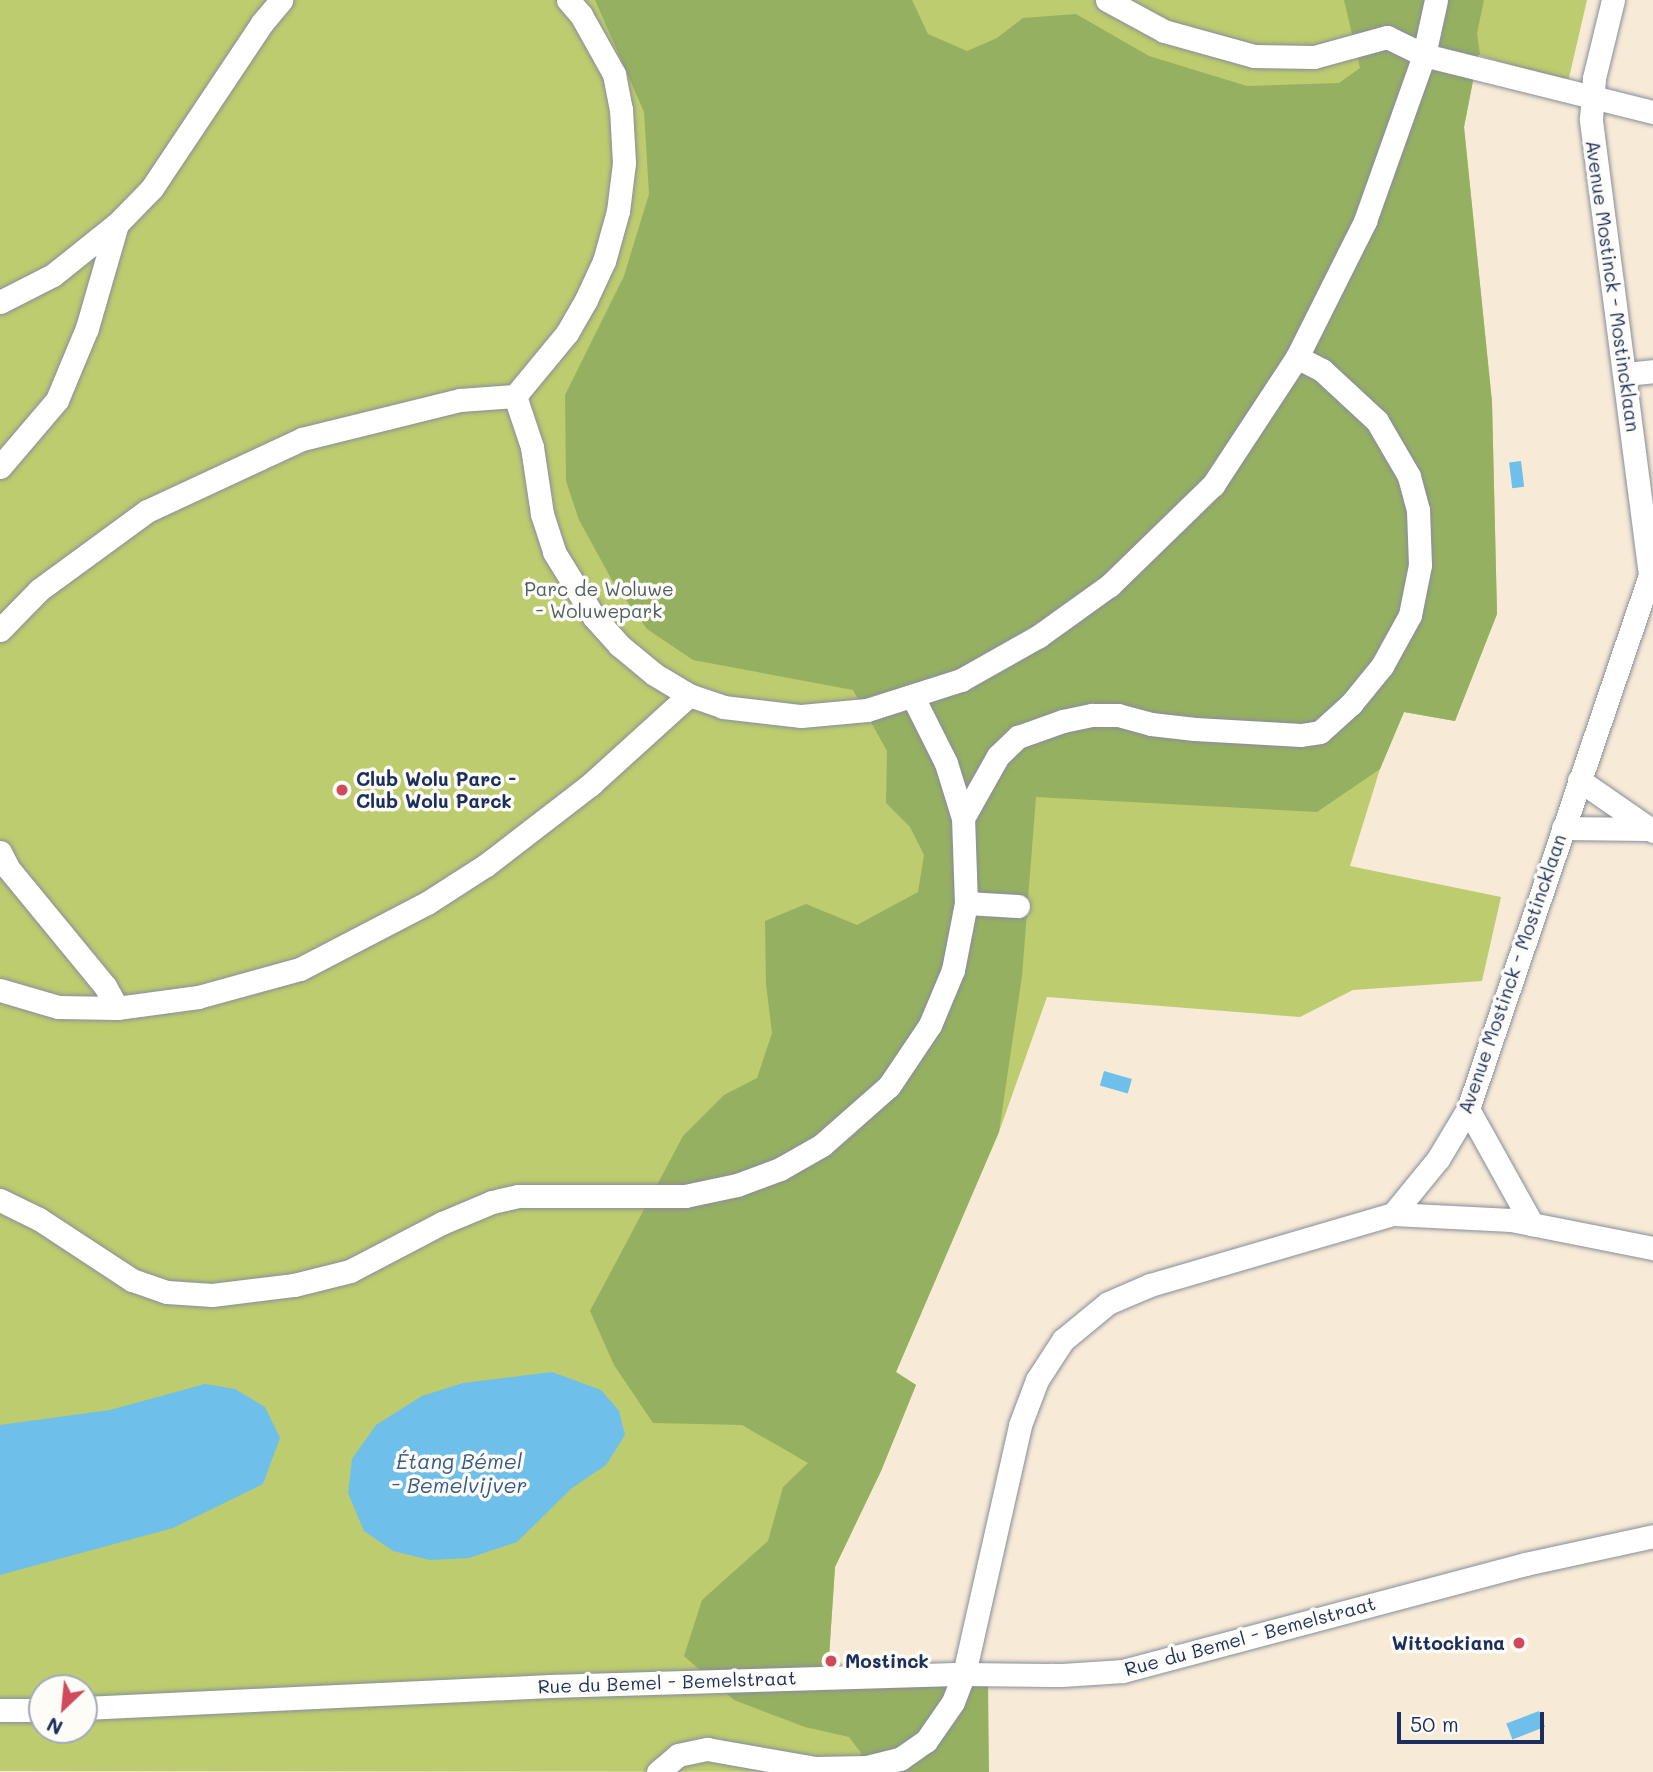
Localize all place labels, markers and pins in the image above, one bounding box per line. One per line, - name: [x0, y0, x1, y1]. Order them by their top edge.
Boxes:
- place label: Club Wolu Parc - Club Wolu Parck: [356, 768, 516, 812]
- marker: Club Wolu Parc - Club Wolu Parck: [334, 782, 350, 798]
- place label: Wittockiana: [1392, 1632, 1505, 1654]
- marker: Wittockiana: [1511, 1635, 1527, 1651]
- place label: Mostinck: [845, 1650, 929, 1672]
- marker: Mostinck: [823, 1653, 839, 1669]

